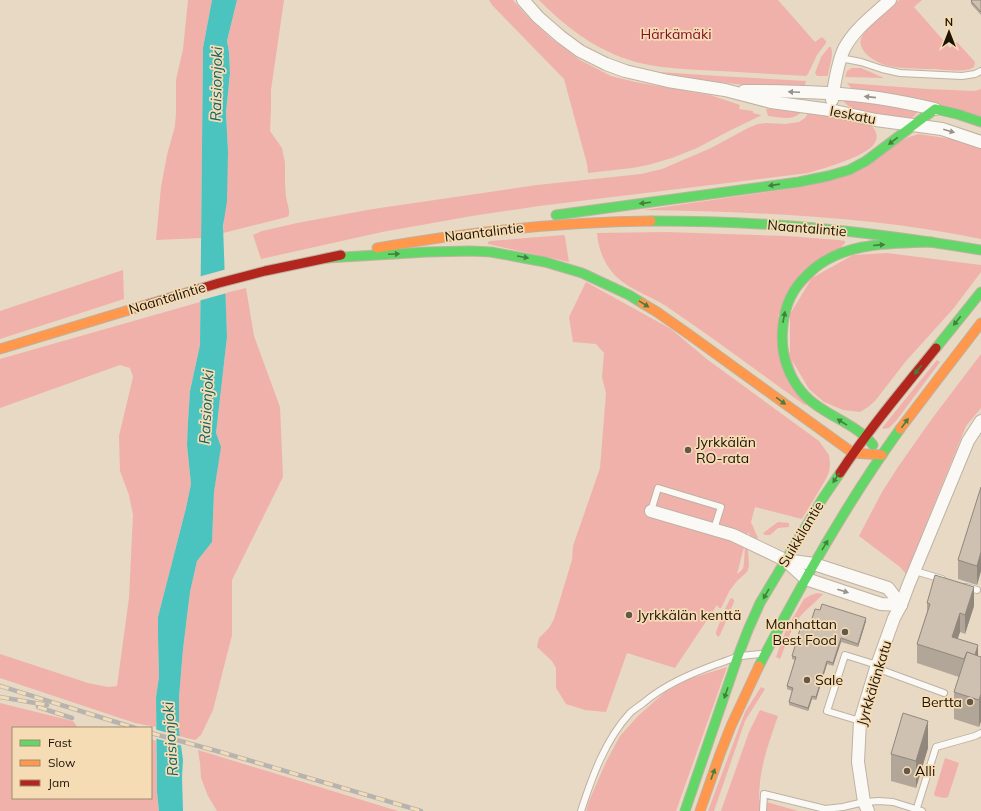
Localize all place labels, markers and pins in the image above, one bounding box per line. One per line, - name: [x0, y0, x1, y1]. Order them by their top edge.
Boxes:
- place label: Jyrkkälän RO-rata: [696, 433, 756, 467]
- marker: Jyrkkälän RO-rata: [683, 445, 693, 455]
- place label: Jyrkkälän kenttä: [637, 606, 741, 624]
- marker: Jyrkkälän kenttä: [624, 610, 634, 620]
- place label: Manhattan Best Food: [766, 615, 837, 649]
- marker: Manhattan Best Food: [840, 627, 850, 637]
- place label: Sale: [815, 671, 843, 689]
- marker: Sale: [802, 675, 812, 685]
- place label: Bertta: [921, 693, 962, 711]
- marker: Bertta: [965, 697, 975, 707]
- place label: Alli: [915, 762, 935, 780]
- marker: Alli: [902, 766, 912, 776]

